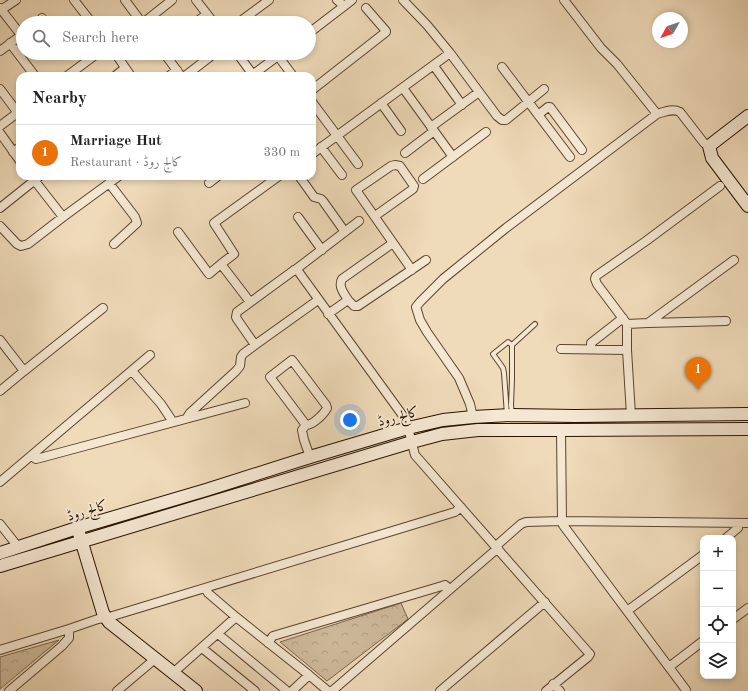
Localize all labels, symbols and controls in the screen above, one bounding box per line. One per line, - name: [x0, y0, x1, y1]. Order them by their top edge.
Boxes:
- north arrow: [652, 12, 688, 48]
- search box: [16, 16, 316, 60]
- icon: search: [30, 27, 52, 49]
- text: Search here: [62, 31, 139, 46]
- text: Nearby: [32, 90, 87, 107]
- text: Marriage Hut: [70, 134, 162, 149]
- text: 1: [41, 146, 49, 159]
- text: 330 m: [263, 146, 300, 159]
- text: Restaurant · کالج روڈ: [70, 156, 182, 169]
- pin: 1: [685, 357, 711, 390]
- street label: کالج روڈ: [376, 404, 422, 434]
- your location: [340, 410, 360, 430]
- street label: کالج روڈ: [65, 497, 111, 529]
- map controls: [700, 535, 736, 679]
- button: +: [700, 535, 736, 571]
- button: −: [700, 571, 736, 607]
- button: locate: [700, 607, 736, 643]
- button: layers: [700, 643, 736, 679]

